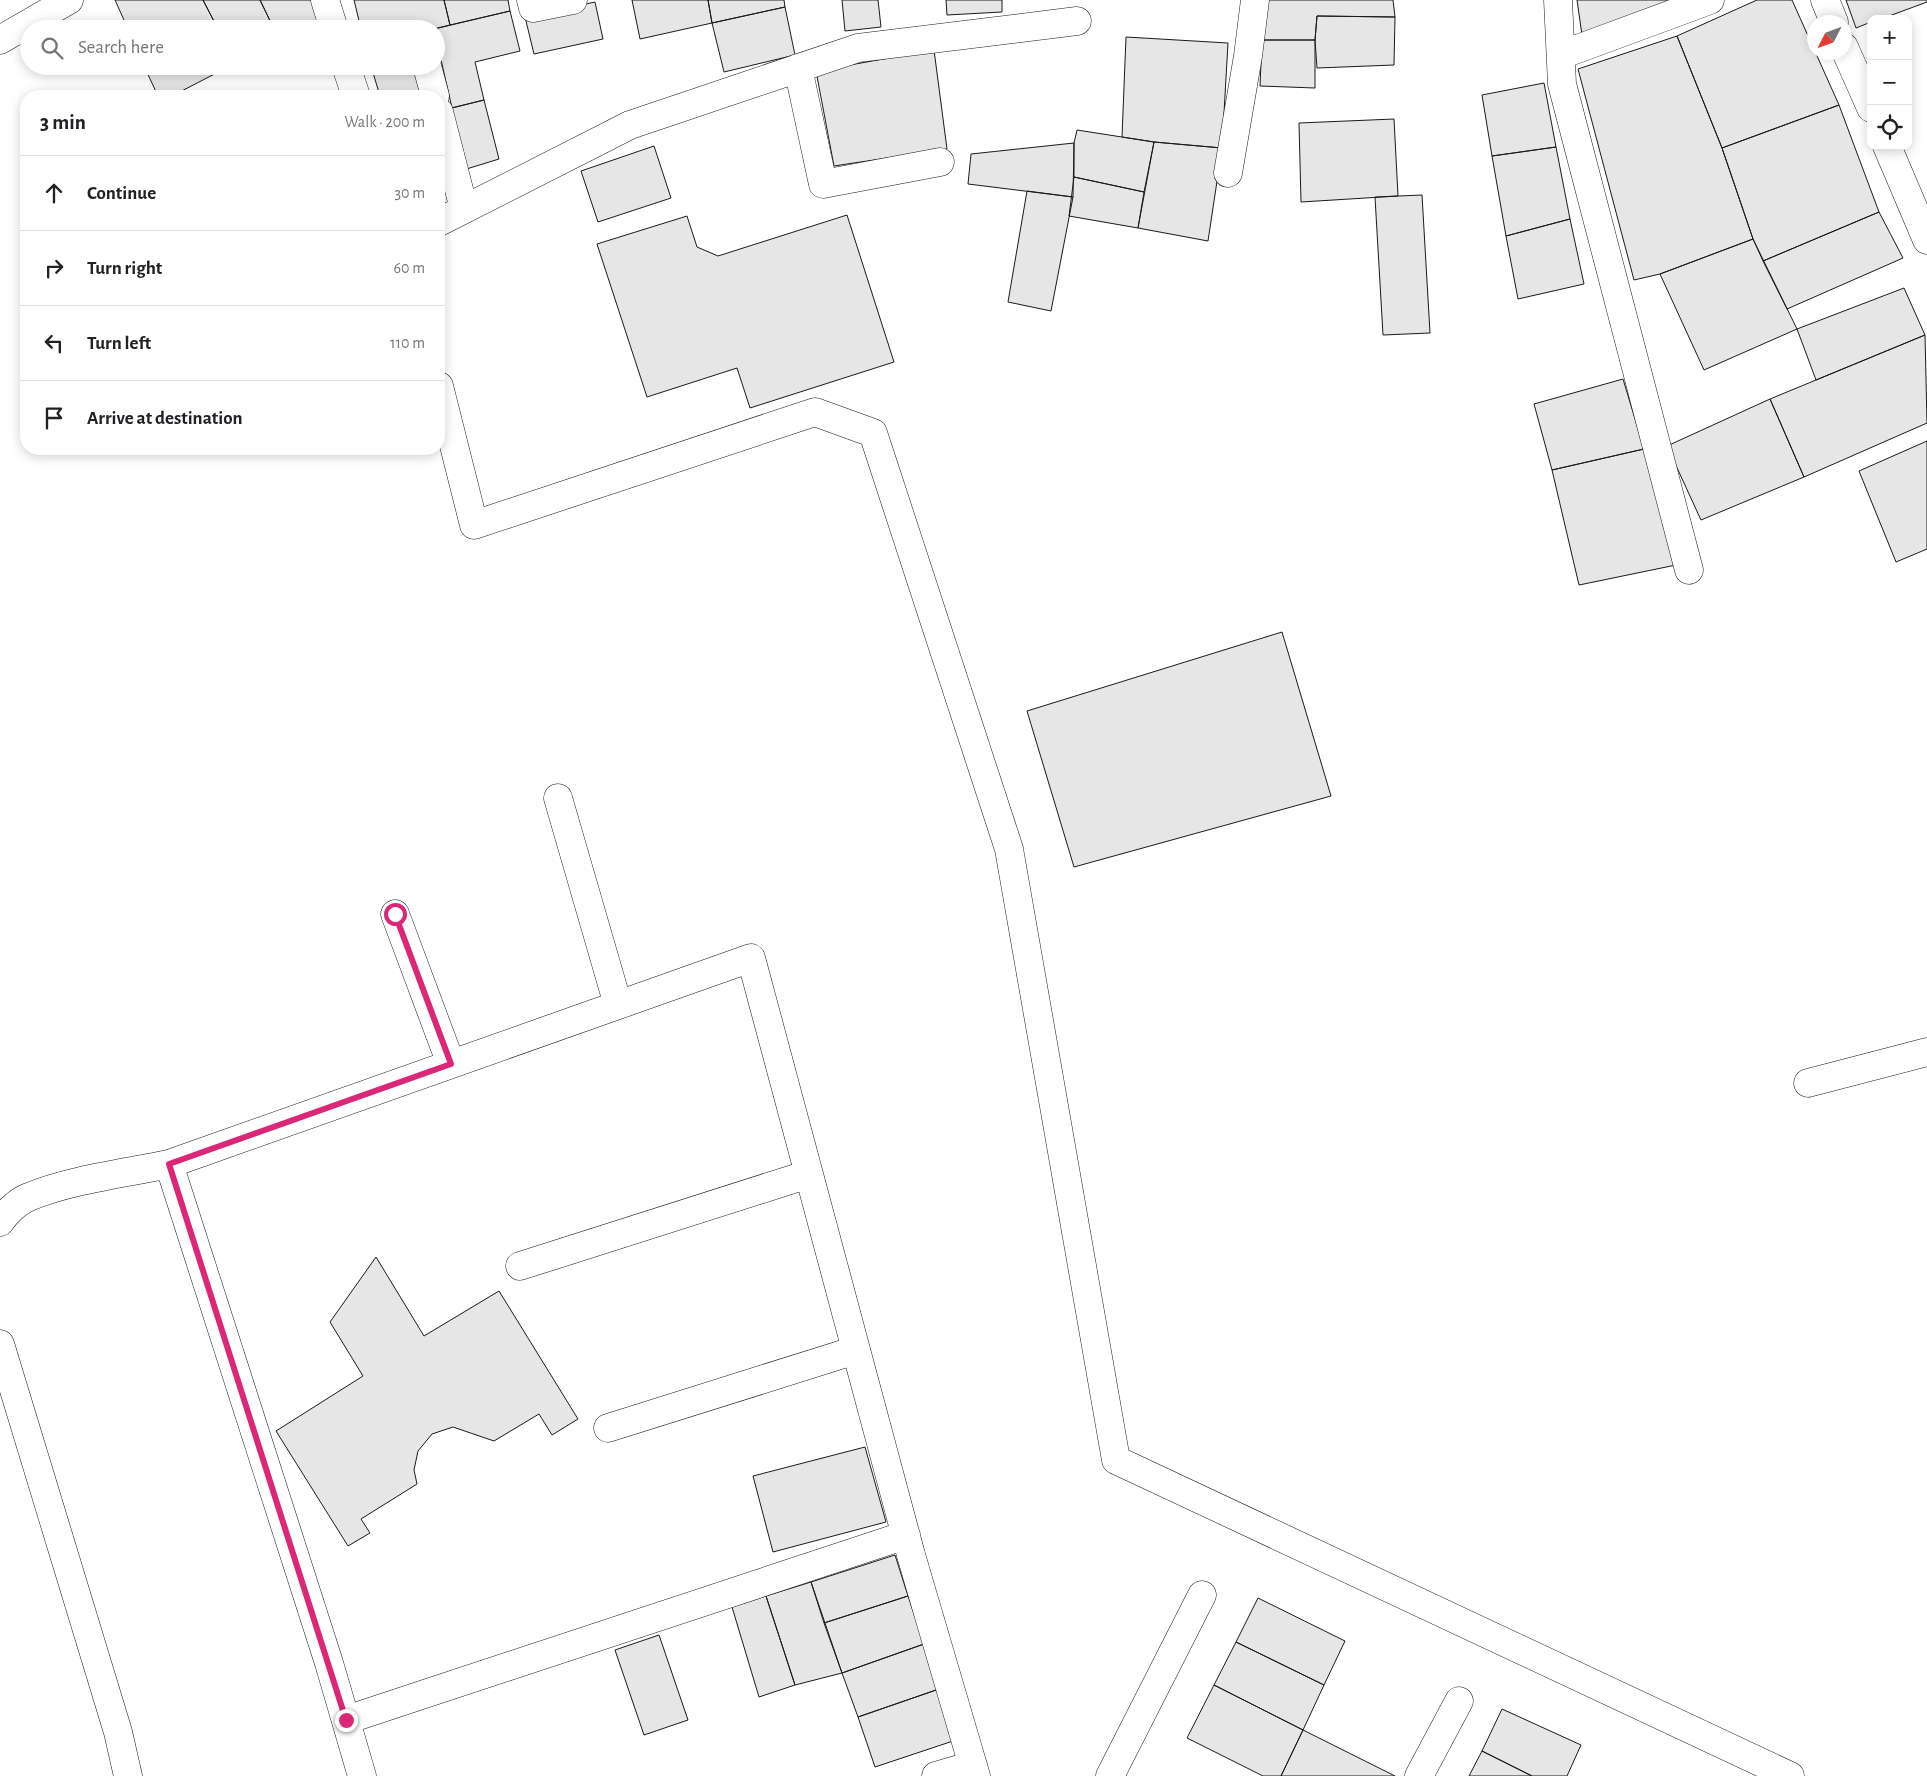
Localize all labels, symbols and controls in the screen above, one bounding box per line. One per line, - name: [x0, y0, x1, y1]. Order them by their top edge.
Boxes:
- north arrow: [1807, 15, 1852, 60]
- map controls: [1867, 15, 1912, 150]
- button: +: [1867, 15, 1912, 60]
- search box: [20, 20, 445, 75]
- icon: search: [38, 34, 66, 62]
- text: Search here: [78, 38, 164, 57]
- button: −: [1867, 60, 1912, 105]
- button: locate: [1867, 105, 1912, 150]
- text: 3 min: [40, 112, 86, 133]
- text: Walk · 200 m: [344, 114, 425, 130]
- icon: ahead: [40, 179, 68, 207]
- text: Continue: [87, 184, 156, 203]
- text: 30 m: [395, 185, 425, 201]
- icon: right: [40, 254, 68, 282]
- text: Turn right: [87, 259, 162, 278]
- text: 60 m: [394, 260, 425, 276]
- icon: left: [40, 329, 68, 357]
- text: Turn left: [87, 334, 151, 353]
- text: 110 m: [390, 335, 425, 351]
- icon: arrive: [40, 404, 68, 432]
- text: Arrive at destination: [87, 409, 243, 428]
- route start: [384, 903, 407, 926]
- route end: [335, 1709, 358, 1732]

